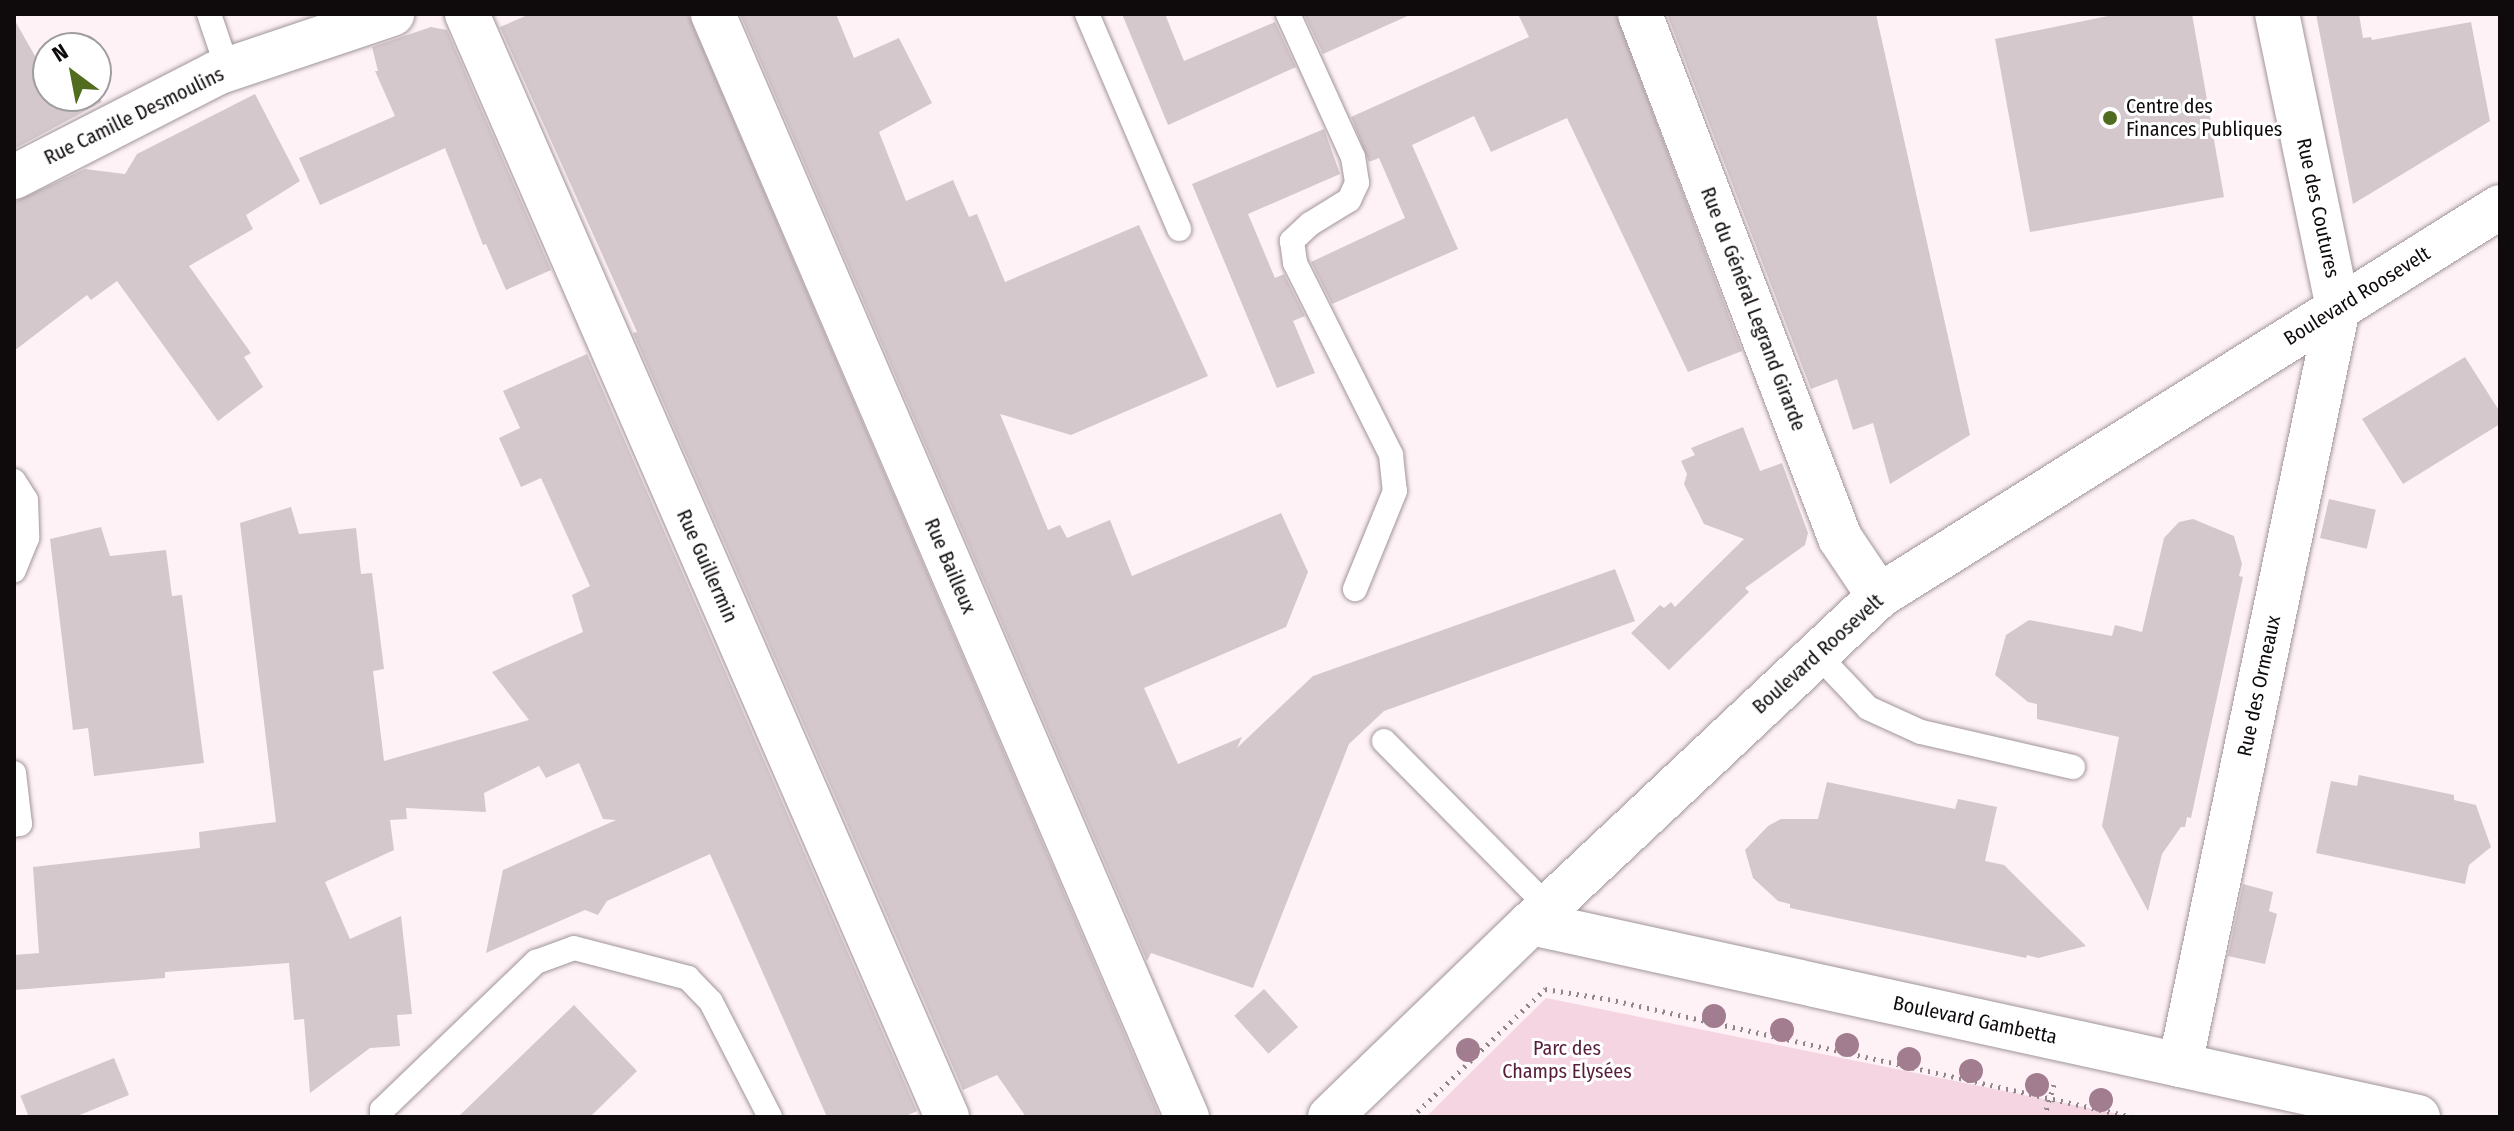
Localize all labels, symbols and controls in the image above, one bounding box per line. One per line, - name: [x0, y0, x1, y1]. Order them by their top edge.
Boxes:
- north arrow: [32, 32, 112, 112]
- text: N: [47, 38, 73, 68]
- street label: Rue Camille Desmoulins: [40, 62, 228, 170]
- place label: Centre des Finances Publiques: [2126, 94, 2282, 141]
- marker: Centre des Finances Publiques: [2101, 109, 2119, 127]
- street label: Rue des Coutures: [2291, 136, 2345, 280]
- street label: Rue du Général Legrand Girarde: [1695, 184, 1811, 434]
- street label: Boulevard Roosevelt: [2280, 241, 2434, 351]
- street label: Rue Guillermin: [671, 506, 743, 626]
- street label: Rue Bailleux: [919, 515, 981, 617]
- street label: Boulevard Roosevelt: [1748, 589, 1888, 719]
- street label: Rue des Ormeaux: [2232, 613, 2286, 759]
- street label: Boulevard Gambetta: [1891, 991, 2059, 1049]
- park label: Parc des Champs Elysées: [1502, 1037, 1632, 1084]

